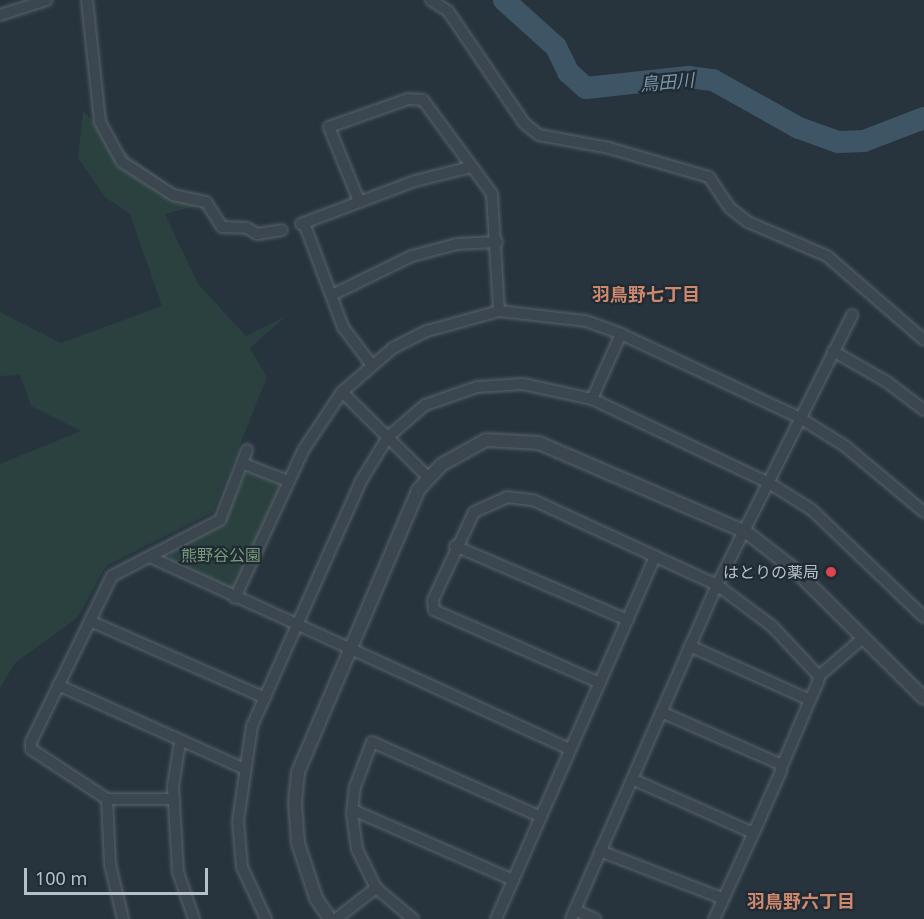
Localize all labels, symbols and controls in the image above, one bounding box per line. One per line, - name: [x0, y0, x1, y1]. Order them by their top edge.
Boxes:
- water label: 鳥田川: [639, 69, 695, 95]
- district label: 羽鳥野七丁目: [592, 283, 700, 305]
- park label: 熊野谷公園: [181, 545, 261, 565]
- place label: はとりの薬局: [723, 562, 819, 582]
- marker: はとりの薬局: [824, 565, 838, 579]
- scale bar: [27, 856, 212, 894]
- text: 100 m: [35, 866, 87, 890]
- district label: 羽鳥野六丁目: [747, 890, 855, 912]

